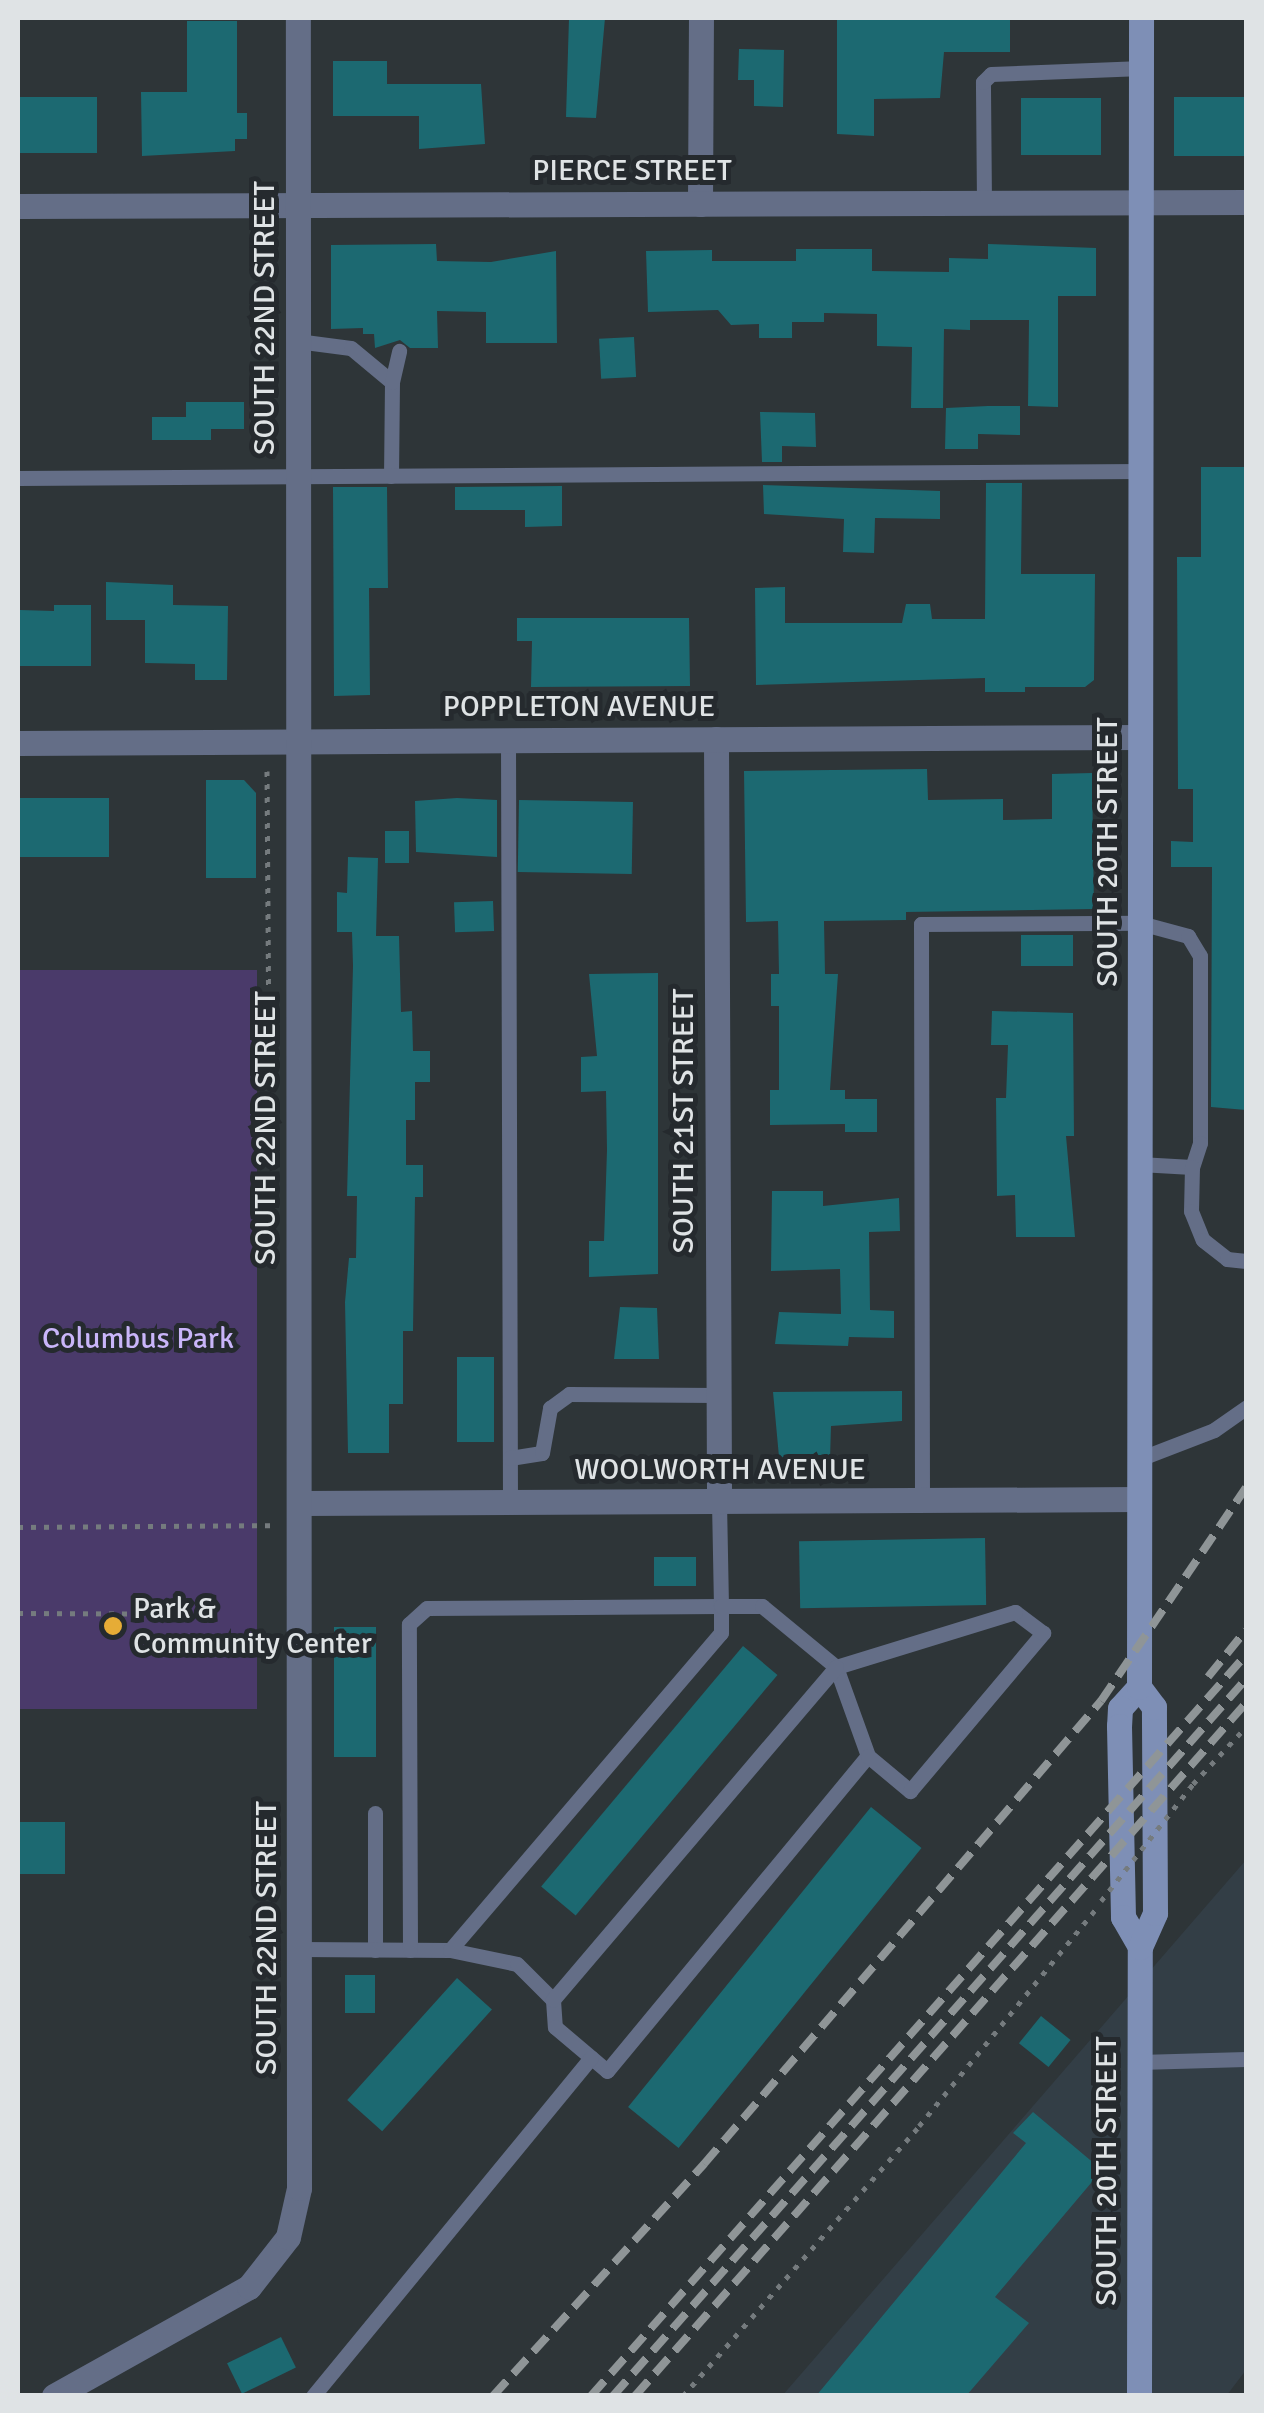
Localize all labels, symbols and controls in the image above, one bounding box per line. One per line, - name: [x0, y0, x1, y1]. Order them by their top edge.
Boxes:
- street label: PIERCE STREET: [532, 153, 732, 189]
- street label: SOUTH 22ND STREET: [247, 181, 283, 455]
- street label: POPPLETON AVENUE: [443, 689, 715, 725]
- street label: SOUTH 20TH STREET: [1090, 717, 1126, 987]
- street label: SOUTH 21ST STREET: [666, 989, 702, 1253]
- street label: SOUTH 22ND STREET: [248, 991, 284, 1265]
- park label: Columbus Park: [42, 1321, 234, 1357]
- street label: WOOLWORTH AVENUE: [574, 1452, 866, 1488]
- place label: Park & Community Center: [133, 1591, 372, 1662]
- marker: Park & Community Center: [102, 1615, 124, 1637]
- street label: SOUTH 22ND STREET: [249, 1801, 285, 2075]
- street label: SOUTH 20TH STREET: [1089, 2036, 1125, 2306]

